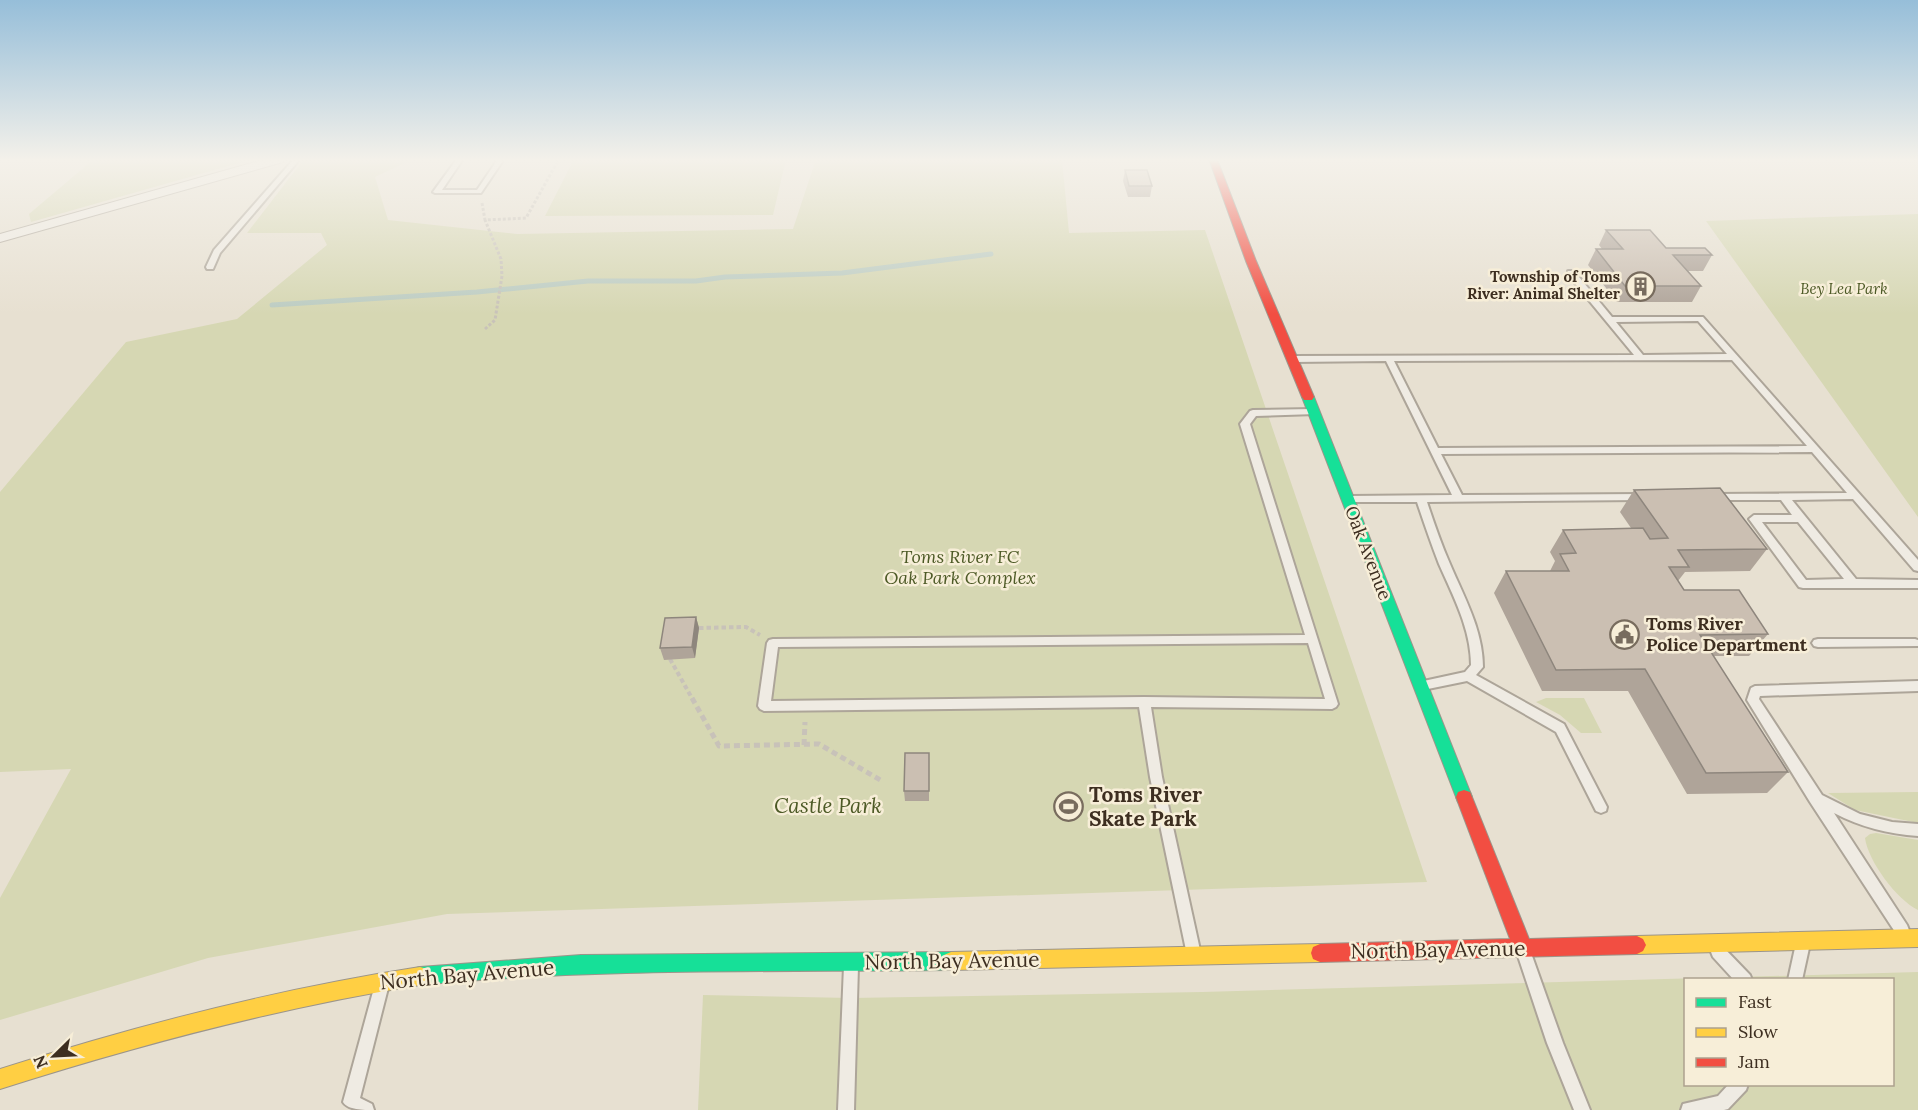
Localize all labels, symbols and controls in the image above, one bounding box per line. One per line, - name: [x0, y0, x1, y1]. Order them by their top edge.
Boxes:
- place label: Township of Toms River: Animal Shelter: [1467, 267, 1621, 303]
- building icon: Township of Toms River: Animal Shelter: [1625, 270, 1657, 302]
- park label: Bey Lea Park: [1800, 279, 1888, 298]
- street label: Oak Avenue: [1340, 502, 1397, 603]
- park label: Toms River FC Oak Park Complex: [884, 545, 1036, 589]
- place label: Toms River Police Department: [1646, 612, 1808, 656]
- public building icon: Toms River Police Department: [1609, 618, 1641, 650]
- place label: Toms River Skate Park: [1089, 781, 1202, 832]
- sports icon: Toms River Skate Park: [1052, 791, 1084, 823]
- park label: Castle Park: [774, 792, 882, 819]
- street label: North Bay Avenue: [1350, 934, 1526, 965]
- street label: North Bay Avenue: [864, 945, 1040, 976]
- street label: North Bay Avenue: [379, 953, 555, 996]
- legend: [1684, 978, 1894, 1086]
- text: Fast: [1738, 990, 1772, 1013]
- text: Slow: [1738, 1020, 1778, 1043]
- north arrow: [24, 1026, 84, 1086]
- text: Jam: [1737, 1050, 1770, 1073]
- text: N: [29, 1052, 52, 1072]

